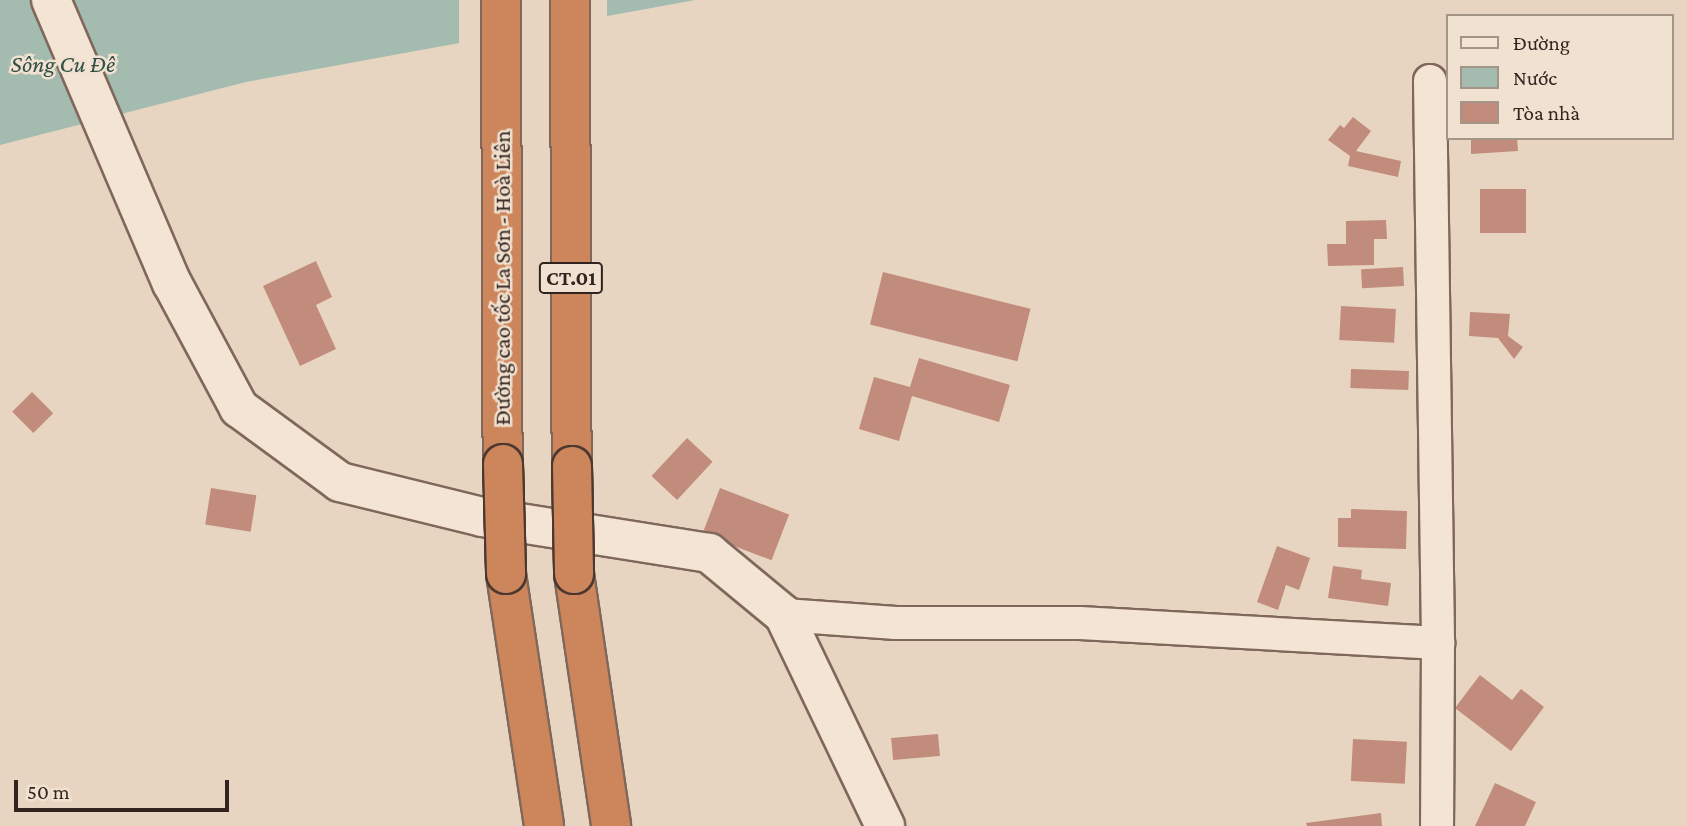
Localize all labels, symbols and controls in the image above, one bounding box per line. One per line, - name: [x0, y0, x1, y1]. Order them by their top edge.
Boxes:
- legend: [1446, 14, 1673, 140]
- text: Đường: [1513, 31, 1570, 55]
- water label: Sông Cu Đê: [11, 50, 115, 78]
- text: Nước: [1513, 66, 1557, 90]
- text: Tòa nhà: [1513, 101, 1580, 125]
- street label: Đường cao tốc La Sơn - Hoà Liên: [488, 131, 516, 425]
- road number: CT.01: [538, 260, 604, 296]
- scale bar: [18, 766, 233, 810]
- text: 50 m: [27, 780, 70, 804]

